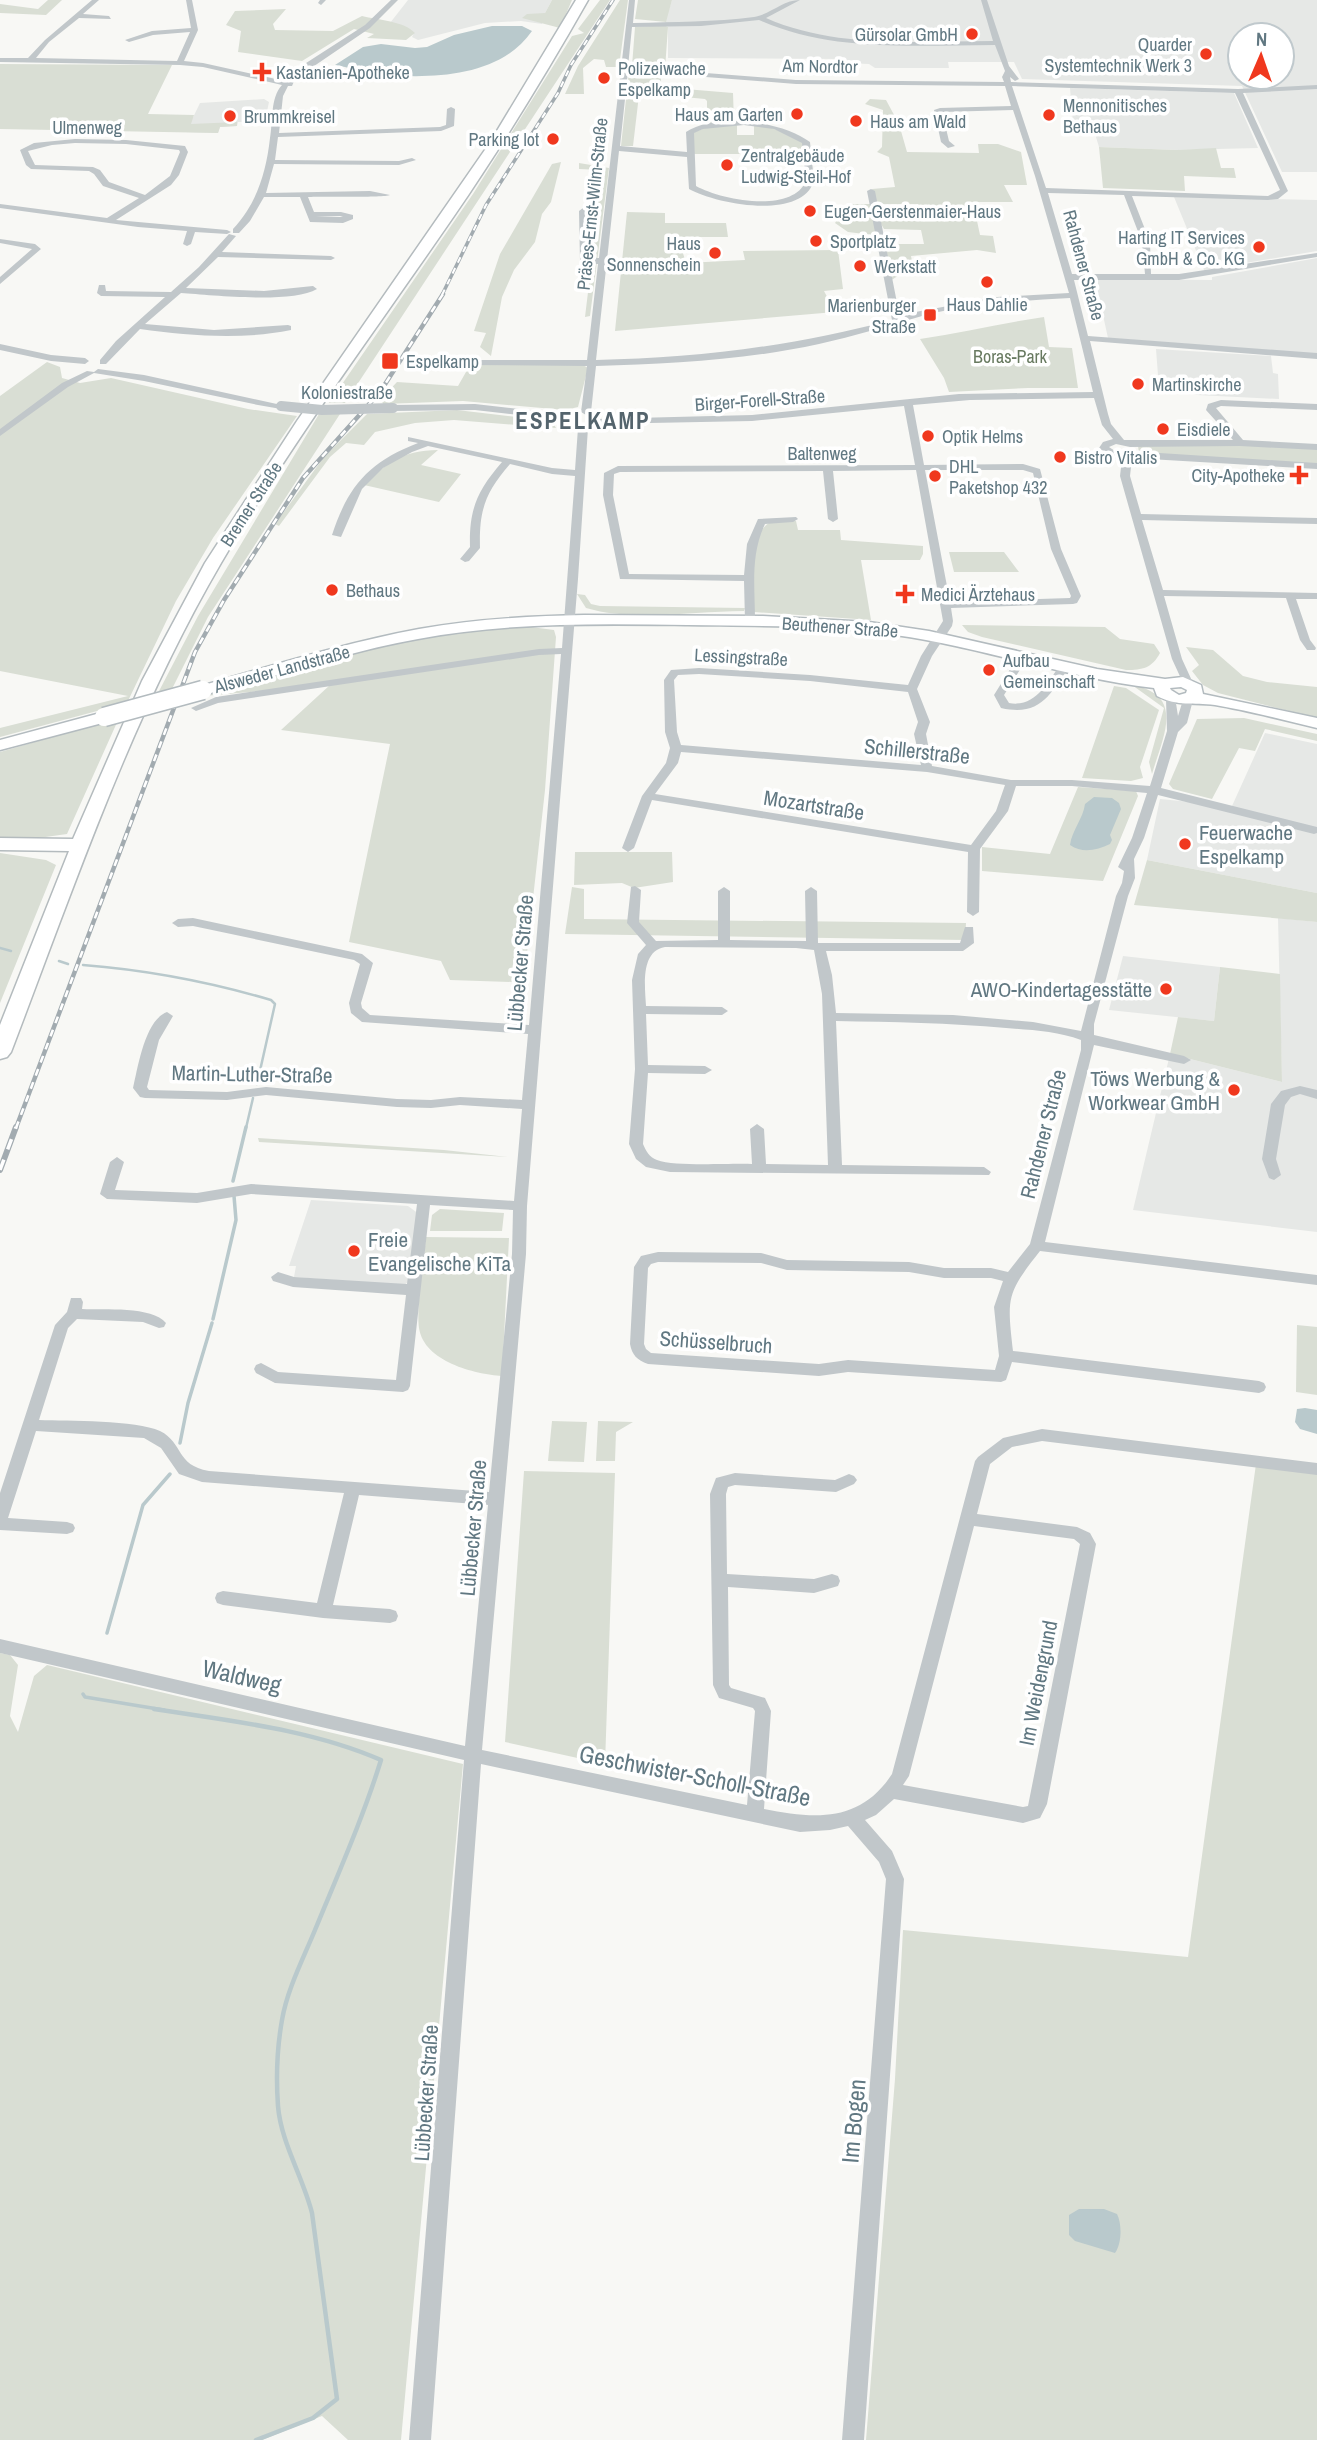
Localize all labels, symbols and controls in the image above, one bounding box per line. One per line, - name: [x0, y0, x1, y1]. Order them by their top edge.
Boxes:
- north arrow: [1226, 21, 1296, 91]
- place label: Gürsolar GmbH: [855, 22, 958, 47]
- marker: Gürsolar GmbH: [964, 26, 980, 42]
- text: N: [1256, 26, 1268, 52]
- place label: Quarder Systemtechnik Werk 3: [1045, 32, 1192, 78]
- marker: Quarder Systemtechnik Werk 3: [1198, 46, 1214, 62]
- street label: Am Nordtor: [781, 53, 858, 79]
- place label: Polizeiwache Espelkamp: [618, 56, 706, 102]
- place label: Kastanien-Apotheke: [276, 60, 410, 85]
- marker: Kastanien-Apotheke: [254, 64, 270, 80]
- marker: Polizeiwache Espelkamp: [596, 70, 612, 86]
- place label: Mennonitisches Bethaus: [1063, 93, 1167, 139]
- place label: Haus am Garten: [675, 102, 783, 127]
- place label: Brummkreisel: [244, 104, 335, 129]
- marker: Haus am Garten: [789, 106, 805, 122]
- marker: Mennonitisches Bethaus: [1041, 107, 1057, 123]
- marker: Brummkreisel: [222, 108, 238, 124]
- place label: Haus am Wald: [870, 109, 966, 134]
- marker: Haus am Wald: [848, 113, 864, 129]
- street label: Ulmenweg: [52, 115, 123, 140]
- street label: Präses-Ernst-Wilm-Straße: [571, 117, 613, 291]
- place label: Parking lot: [468, 127, 539, 152]
- marker: Parking lot: [545, 131, 561, 147]
- place label: Zentralgebäude Ludwig-Steil-Hof: [741, 143, 852, 189]
- marker: Zentralgebäude Ludwig-Steil-Hof: [719, 157, 735, 173]
- place label: Eugen-Gerstenmaier-Haus: [824, 199, 1001, 224]
- marker: Eugen-Gerstenmaier-Haus: [802, 203, 818, 219]
- street label: Rahdener Straße: [1057, 207, 1111, 323]
- place label: Harting IT Services GmbH & Co. KG: [1118, 225, 1245, 271]
- place label: Sportplatz: [830, 229, 896, 254]
- place label: Haus Sonnenschein: [607, 231, 701, 277]
- marker: Sportplatz: [808, 233, 824, 249]
- marker: Harting IT Services GmbH & Co. KG: [1251, 239, 1267, 255]
- marker: Haus Sonnenschein: [707, 245, 723, 261]
- place label: Werkstatt: [874, 254, 936, 279]
- marker: Werkstatt: [852, 258, 868, 274]
- marker: Haus Dahlie: [979, 274, 995, 290]
- place label: Haus Dahlie: [946, 292, 1028, 317]
- place label: Marienburger Straße: [827, 293, 916, 339]
- marker: Marienburger Straße: [922, 307, 938, 323]
- park label: Boras-Park: [973, 344, 1048, 369]
- place label: Espelkamp: [406, 349, 479, 374]
- marker: Espelkamp: [380, 351, 400, 371]
- place label: Martinskirche: [1152, 372, 1241, 397]
- marker: Martinskirche: [1130, 376, 1146, 392]
- street label: Koloniestraße: [301, 380, 393, 405]
- street label: Birger-Forell-Straße: [694, 383, 826, 417]
- district label: ESPELKAMP: [515, 405, 651, 436]
- place label: Eisdiele: [1177, 417, 1230, 442]
- marker: Eisdiele: [1155, 421, 1171, 437]
- place label: Optik Helms: [942, 424, 1023, 449]
- marker: Optik Helms: [920, 428, 936, 444]
- street label: Baltenweg: [788, 441, 857, 466]
- place label: Bistro Vitalis: [1074, 445, 1157, 470]
- marker: Bistro Vitalis: [1052, 449, 1068, 465]
- place label: DHL Paketshop 432: [949, 454, 1047, 500]
- street label: Bremer Straße: [214, 457, 288, 551]
- place label: City-Apotheke: [1191, 463, 1285, 488]
- marker: City-Apotheke: [1291, 467, 1307, 483]
- marker: DHL Paketshop 432: [927, 468, 943, 484]
- place label: Bethaus: [346, 578, 400, 603]
- marker: Bethaus: [324, 582, 340, 598]
- place label: Medici Ärztehaus: [921, 582, 1035, 607]
- marker: Medici Ärztehaus: [895, 584, 915, 604]
- street label: Beuthener Straße: [781, 610, 899, 644]
- street label: Alsweder Landstraße: [210, 639, 353, 699]
- street label: Lessingstraße: [694, 642, 788, 672]
- place label: Aufbau Gemeinschaft: [1002, 648, 1095, 694]
- marker: Aufbau Gemeinschaft: [981, 662, 997, 678]
- street label: Schillerstraße: [863, 731, 971, 771]
- street label: Mozartstraße: [762, 783, 866, 827]
- place label: Feuerwache Espelkamp: [1199, 818, 1293, 871]
- marker: Feuerwache Espelkamp: [1177, 836, 1193, 852]
- street label: Lübbecker Straße: [500, 894, 540, 1032]
- place label: AWO-Kindertagesstätte: [970, 975, 1152, 1004]
- marker: AWO-Kindertagesstätte: [1158, 981, 1174, 997]
- street label: Martin-Luther-Straße: [171, 1058, 333, 1090]
- place label: Töws Werbung & Workwear GmbH: [1088, 1064, 1221, 1117]
- street label: Rahdener Straße: [1013, 1066, 1073, 1202]
- marker: Töws Werbung & Workwear GmbH: [1226, 1082, 1242, 1098]
- place label: Freie Evangelische KiTa: [368, 1225, 511, 1278]
- marker: Freie Evangelische KiTa: [346, 1243, 362, 1259]
- street label: Schüsselbruch: [659, 1324, 773, 1360]
- street label: Lübbecker Straße: [453, 1459, 493, 1597]
- street label: Im Weidengrund: [1012, 1618, 1064, 1748]
- street label: Waldweg: [199, 1651, 285, 1701]
- street label: Geschwister-Scholl-Straße: [577, 1737, 813, 1813]
- street label: Lübbecker Straße: [407, 2024, 445, 2162]
- street label: Im Bogen: [833, 2078, 873, 2164]

